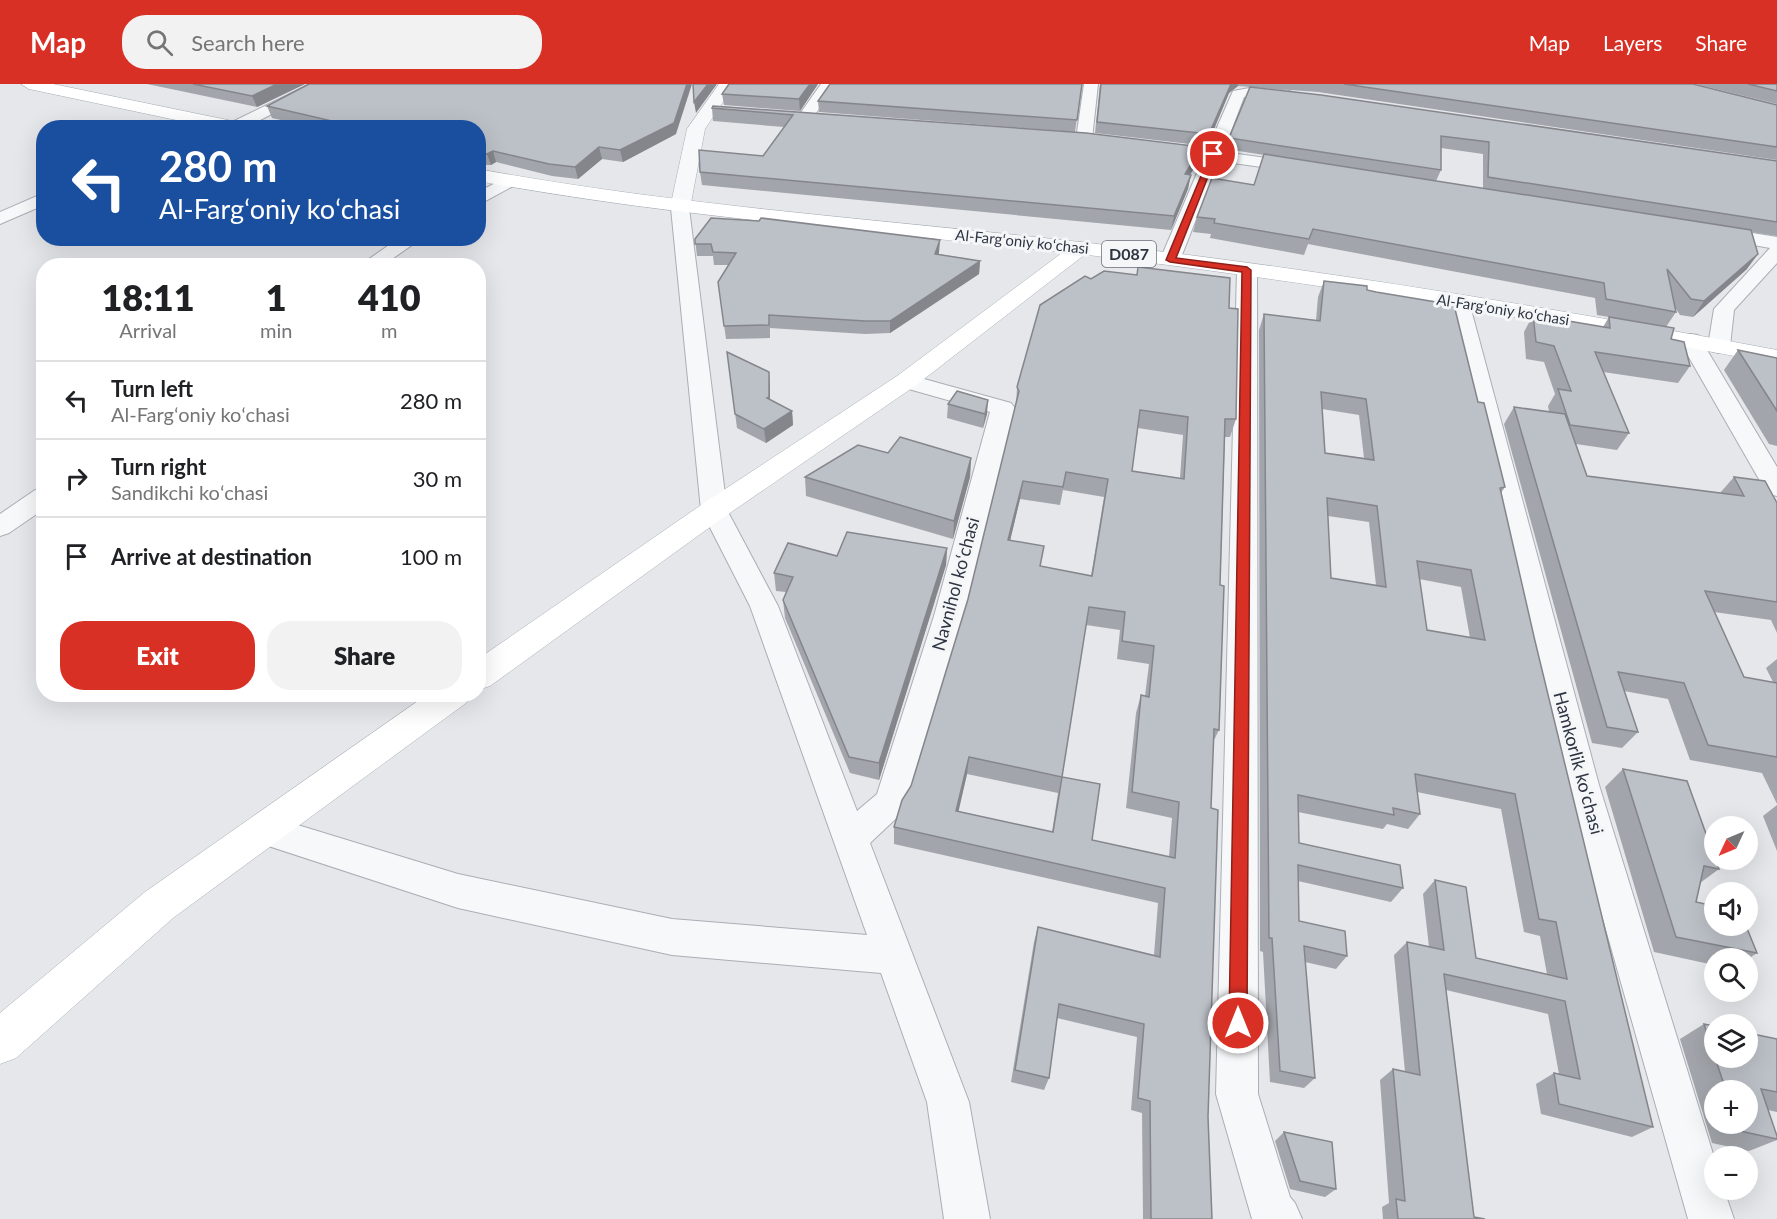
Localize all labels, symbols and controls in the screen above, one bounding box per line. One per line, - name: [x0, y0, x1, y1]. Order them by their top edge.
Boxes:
- search box: [122, 15, 542, 69]
- text: Map: [30, 25, 86, 59]
- icon: search: [143, 26, 176, 59]
- text: Search here: [191, 29, 305, 56]
- text: Map: [1529, 30, 1570, 55]
- text: Layers: [1603, 30, 1662, 55]
- text: Share: [1695, 30, 1747, 55]
- pin: [1187, 128, 1238, 179]
- icon: arrive: [1196, 137, 1229, 170]
- text: 280 m: [159, 141, 277, 191]
- icon: left: [60, 144, 138, 222]
- text: Al-Fargʻoniy koʻchasi: [159, 192, 400, 225]
- street label: Al-Fargʻoniy koʻchasi: [955, 225, 1090, 257]
- road number: D087: [1102, 241, 1156, 267]
- text: 18:11: [101, 275, 195, 319]
- text: 1: [266, 275, 287, 319]
- text: 410: [358, 275, 421, 319]
- street label: Al-Fargʻoniy koʻchasi: [1436, 290, 1571, 328]
- text: Arrival: [119, 318, 177, 342]
- text: min: [260, 318, 292, 342]
- text: m: [381, 318, 397, 342]
- text: Turn left: [111, 375, 193, 402]
- icon: left: [60, 384, 93, 417]
- text: 280 m: [400, 387, 462, 414]
- text: Al-Fargʻoniy koʻchasi: [111, 402, 290, 426]
- text: Turn right: [111, 453, 206, 480]
- icon: right: [60, 462, 93, 495]
- text: 30 m: [413, 465, 462, 492]
- text: Sandikchi koʻchasi: [111, 480, 268, 504]
- street label: Navnihol koʻchasi: [927, 515, 983, 653]
- icon: arrive: [60, 540, 93, 573]
- text: Arrive at destination: [111, 543, 312, 570]
- text: 100 m: [400, 543, 462, 570]
- button: Exit: [60, 621, 255, 690]
- button: Share: [267, 621, 462, 690]
- street label: Hamkorlik koʻchasi: [1549, 689, 1609, 837]
- north arrow: [1704, 816, 1758, 870]
- map controls: [1704, 816, 1758, 1200]
- button: sound: [1704, 882, 1758, 936]
- button: search: [1704, 948, 1758, 1002]
- position arrow: [1206, 991, 1270, 1055]
- button: layers: [1704, 1014, 1758, 1068]
- button: +: [1704, 1080, 1758, 1134]
- button: −: [1704, 1146, 1758, 1200]

